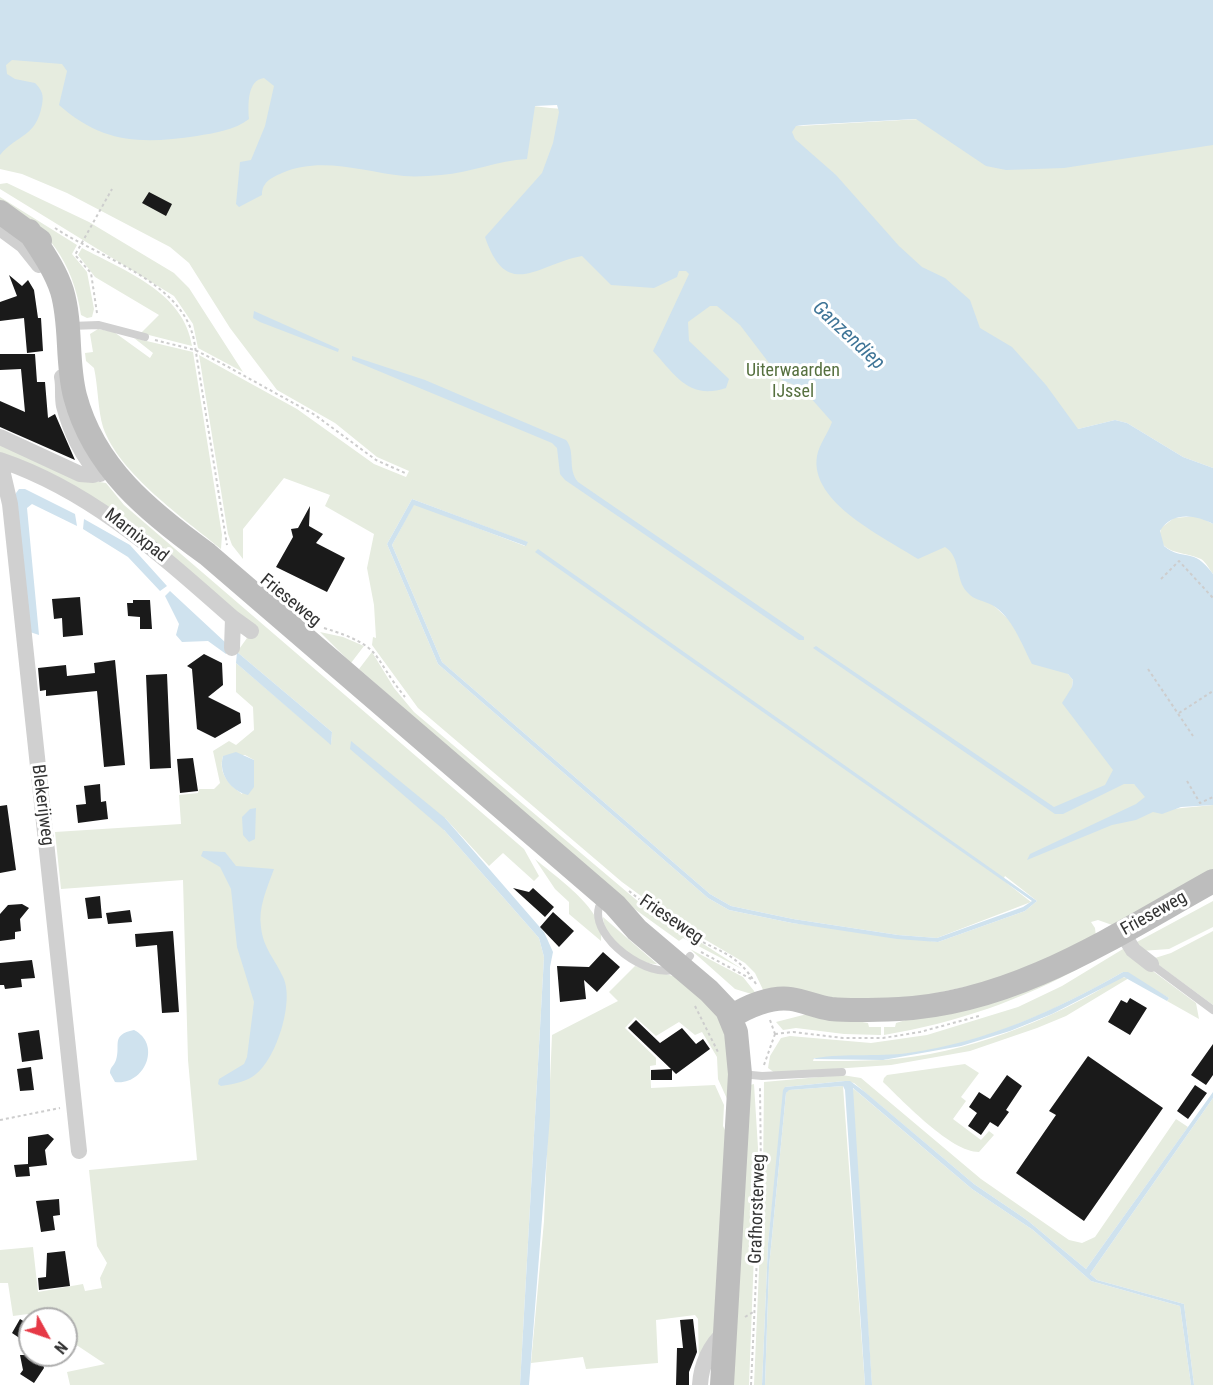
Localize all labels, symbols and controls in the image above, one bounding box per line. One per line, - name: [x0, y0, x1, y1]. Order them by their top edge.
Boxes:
- water label: Ganzendiep: [807, 297, 889, 375]
- park label: Uiterwaarden IJssel: [746, 360, 840, 403]
- street label: Marnixpad: [100, 504, 172, 568]
- street label: Frieseweg: [255, 570, 325, 632]
- street label: Blekerijweg: [26, 763, 58, 847]
- street label: Frieseweg: [1117, 887, 1191, 941]
- street label: Frieseweg: [635, 891, 707, 949]
- street label: Grafhorsterweg: [745, 1154, 771, 1264]
- north arrow: [18, 1307, 78, 1367]
- text: N: [50, 1338, 71, 1357]

